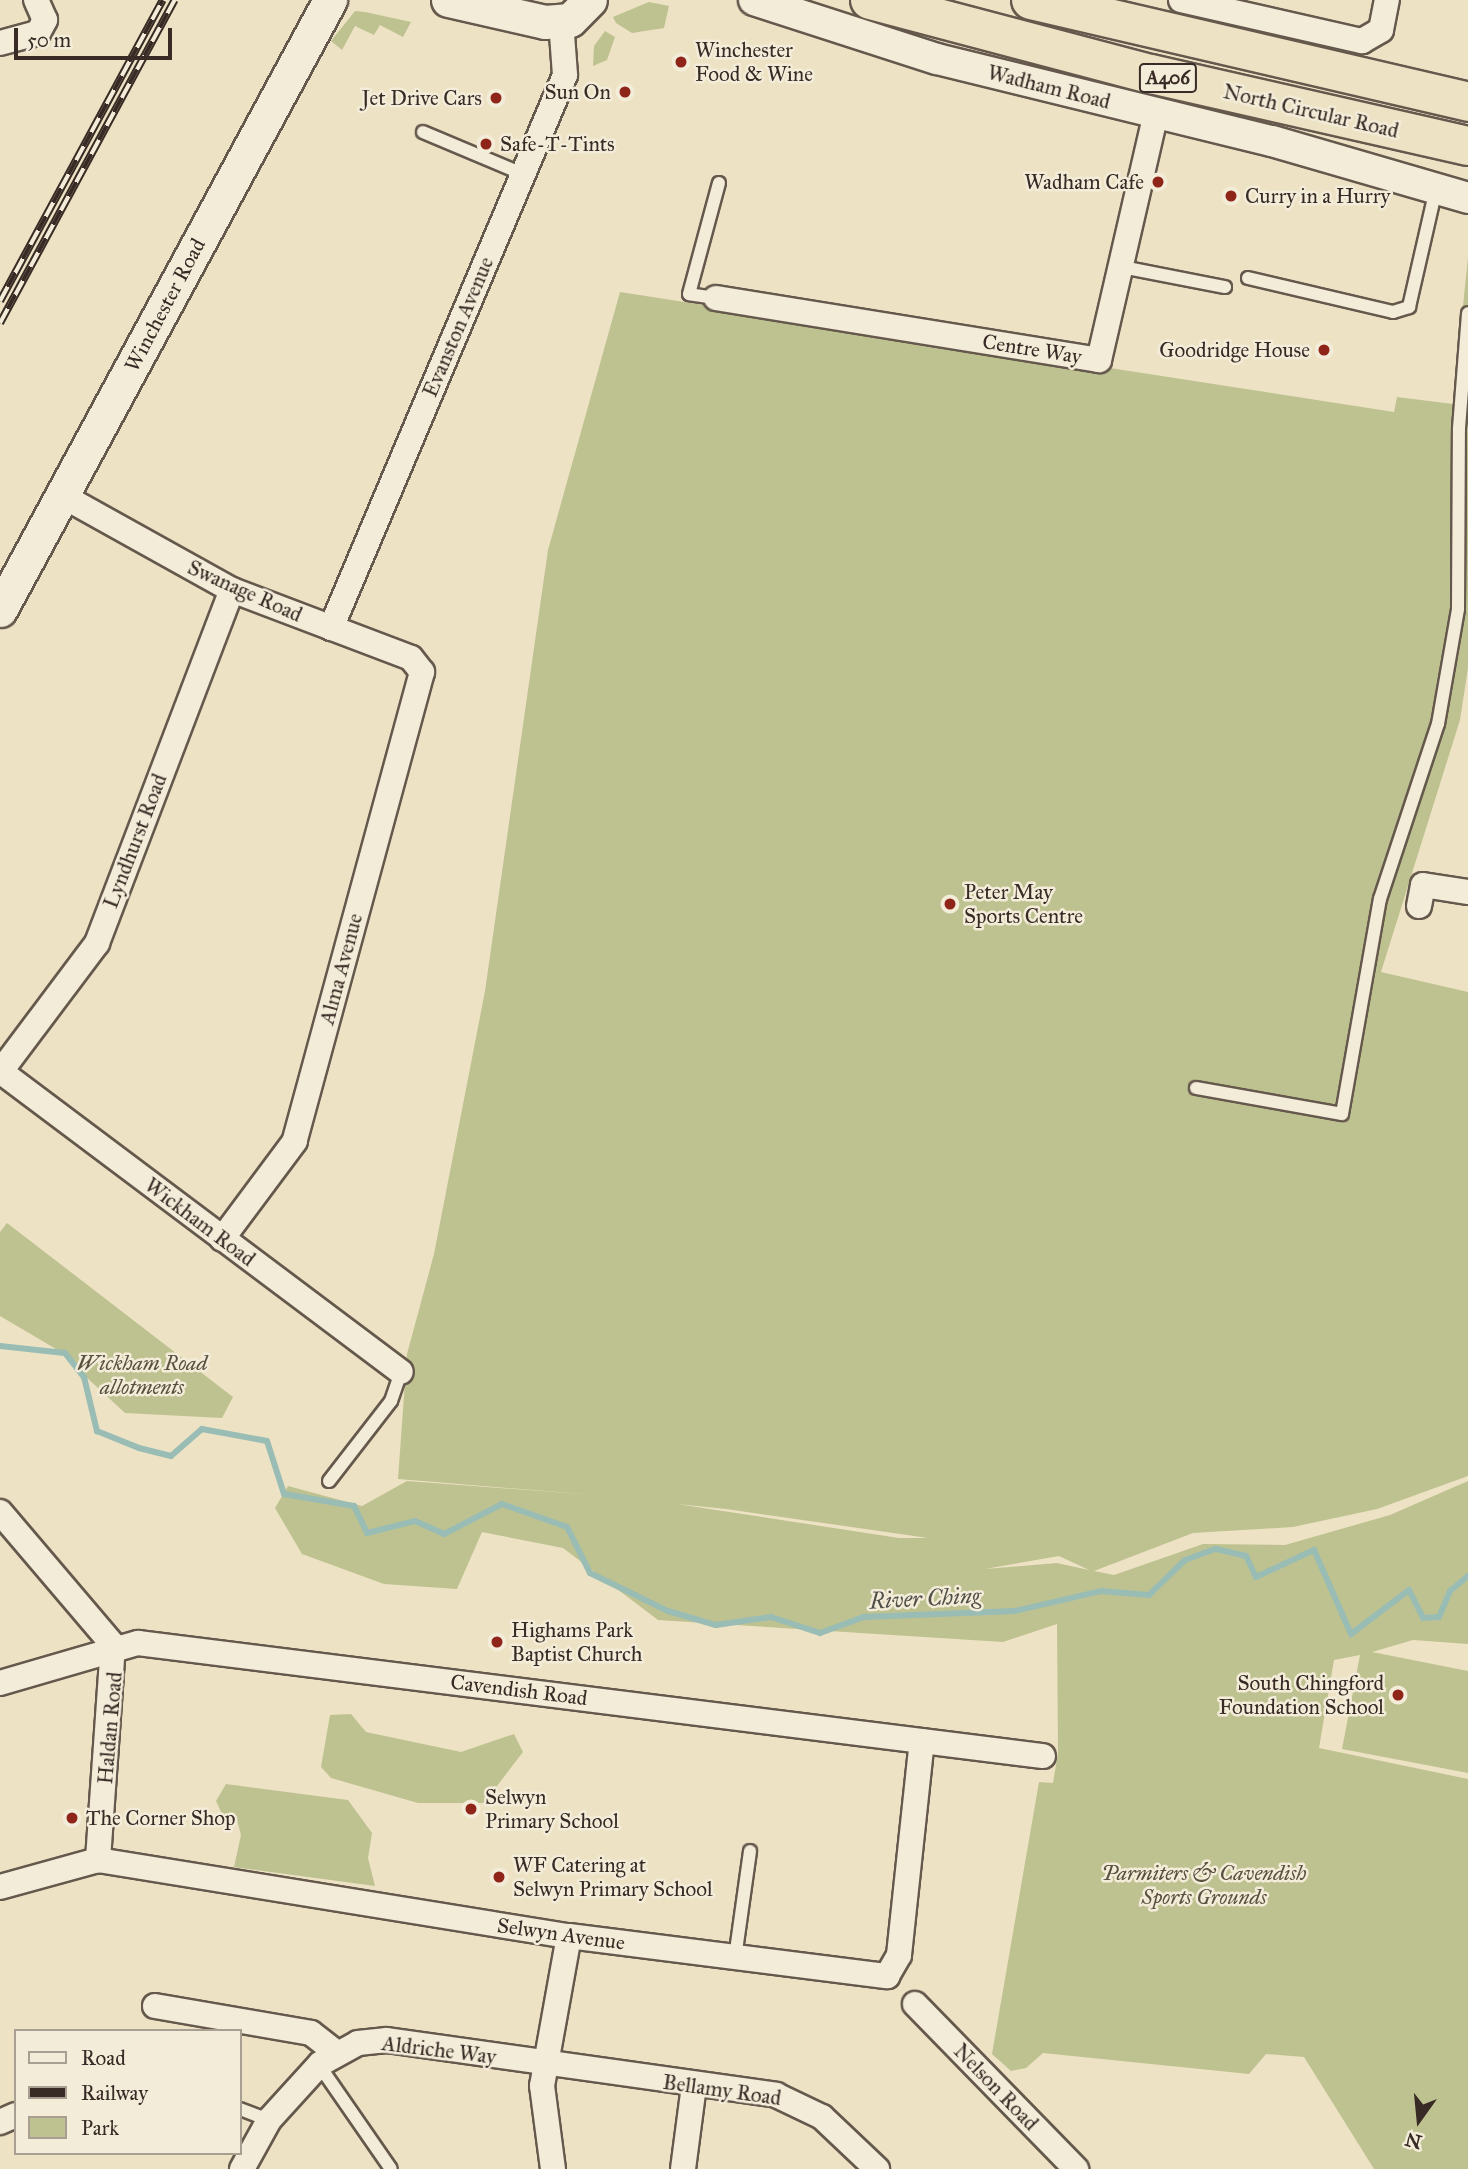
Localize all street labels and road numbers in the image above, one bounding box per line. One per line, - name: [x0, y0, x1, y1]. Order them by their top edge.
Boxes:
- street label: Wadham Road: [985, 60, 1113, 114]
- road number: A406: [1138, 62, 1198, 94]
- street label: North Circular Road: [1221, 79, 1401, 143]
- street label: Winchester Road: [119, 234, 211, 376]
- street label: Evanston Avenue: [417, 253, 499, 401]
- street label: Centre Way: [981, 329, 1083, 369]
- street label: Swanage Road: [184, 555, 306, 627]
- street label: Lyndhurst Road: [98, 770, 172, 912]
- street label: Alma Avenue: [314, 911, 368, 1027]
- street label: Wickham Road: [140, 1172, 260, 1272]
- street label: Cavendish Road: [449, 1669, 589, 1711]
- street label: Haldan Road: [93, 1671, 127, 1785]
- street label: Selwyn Avenue: [495, 1913, 627, 1955]
- street label: Aldriche Way: [380, 2030, 498, 2070]
- street label: Nelson Road: [948, 2038, 1044, 2136]
- street label: Bellamy Road: [661, 2069, 783, 2111]

